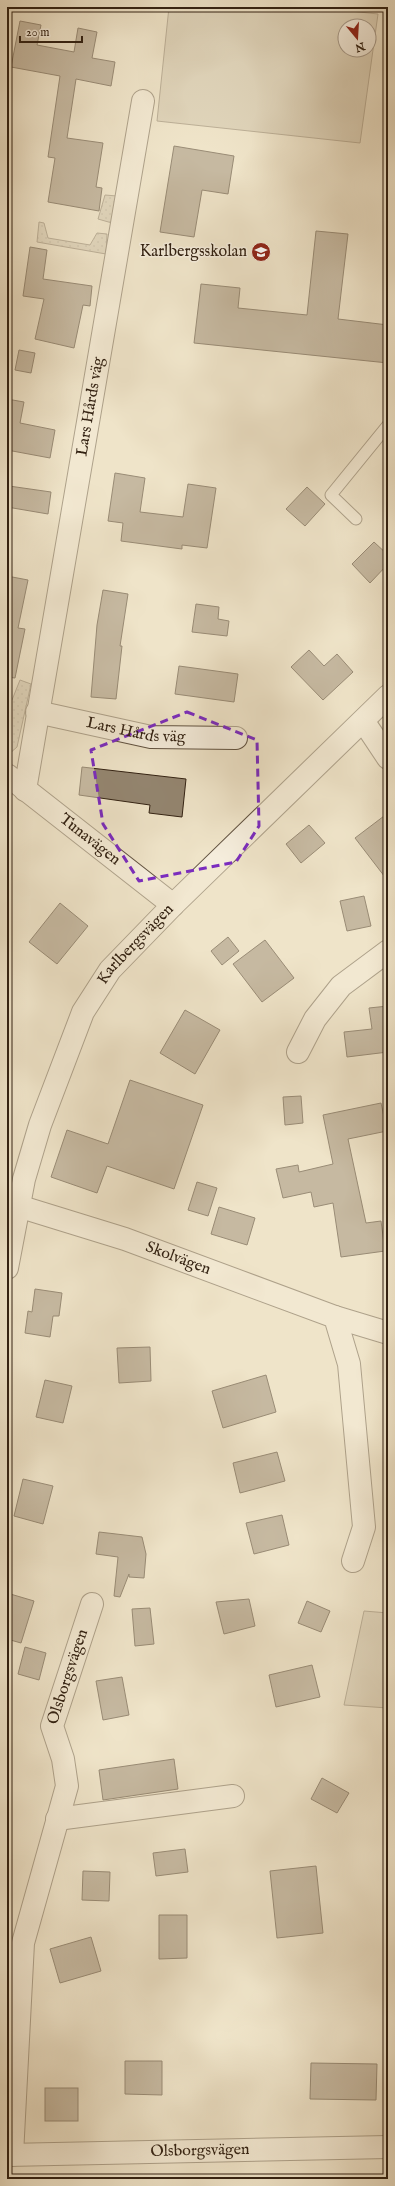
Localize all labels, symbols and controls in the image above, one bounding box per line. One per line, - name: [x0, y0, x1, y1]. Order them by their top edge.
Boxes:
- scale bar: [20, 18, 82, 44]
- north arrow: [337, 18, 377, 58]
- text: 20 m: [26, 25, 49, 40]
- text: N: [353, 38, 367, 55]
- school or university icon: Karlbergsskolan: [250, 241, 272, 263]
- place label: Karlbergsskolan: [140, 242, 247, 262]
- street label: Lars Hårds väg: [72, 355, 109, 458]
- street label: Lars Hårds väg: [85, 713, 186, 747]
- street label: Tunavägen: [55, 810, 125, 870]
- street label: Karlbergsvägen: [93, 900, 179, 988]
- street label: Skolvägen: [143, 1237, 214, 1280]
- street label: Olsborgsvägen: [43, 1626, 93, 1727]
- street label: Olsborgsvägen: [150, 2140, 250, 2162]

